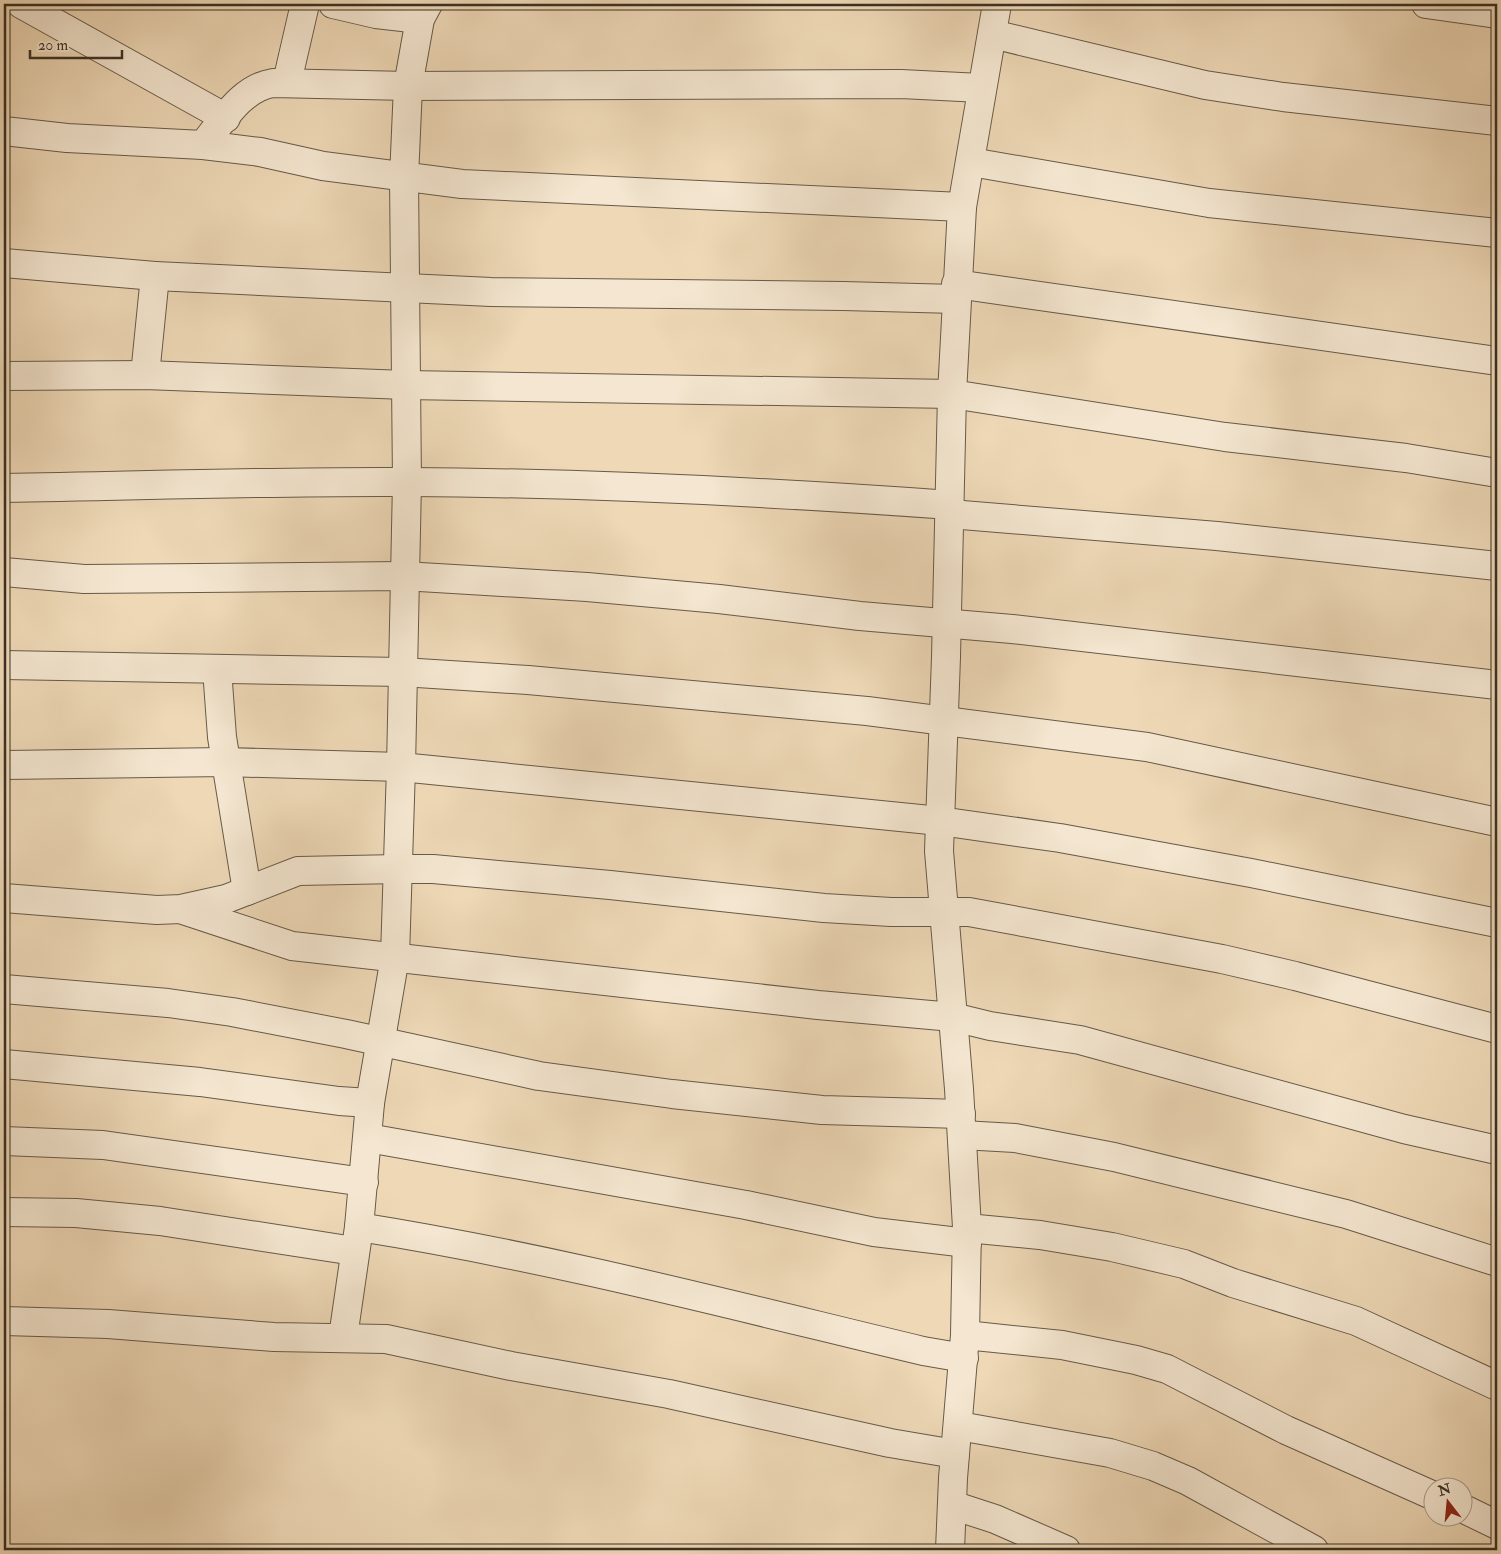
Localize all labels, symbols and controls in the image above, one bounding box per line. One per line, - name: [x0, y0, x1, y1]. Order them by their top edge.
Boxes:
- scale bar: [30, 28, 122, 60]
- text: 20 m: [38, 36, 68, 55]
- north arrow: [1424, 1476, 1474, 1526]
- text: N: [1435, 1480, 1453, 1500]

